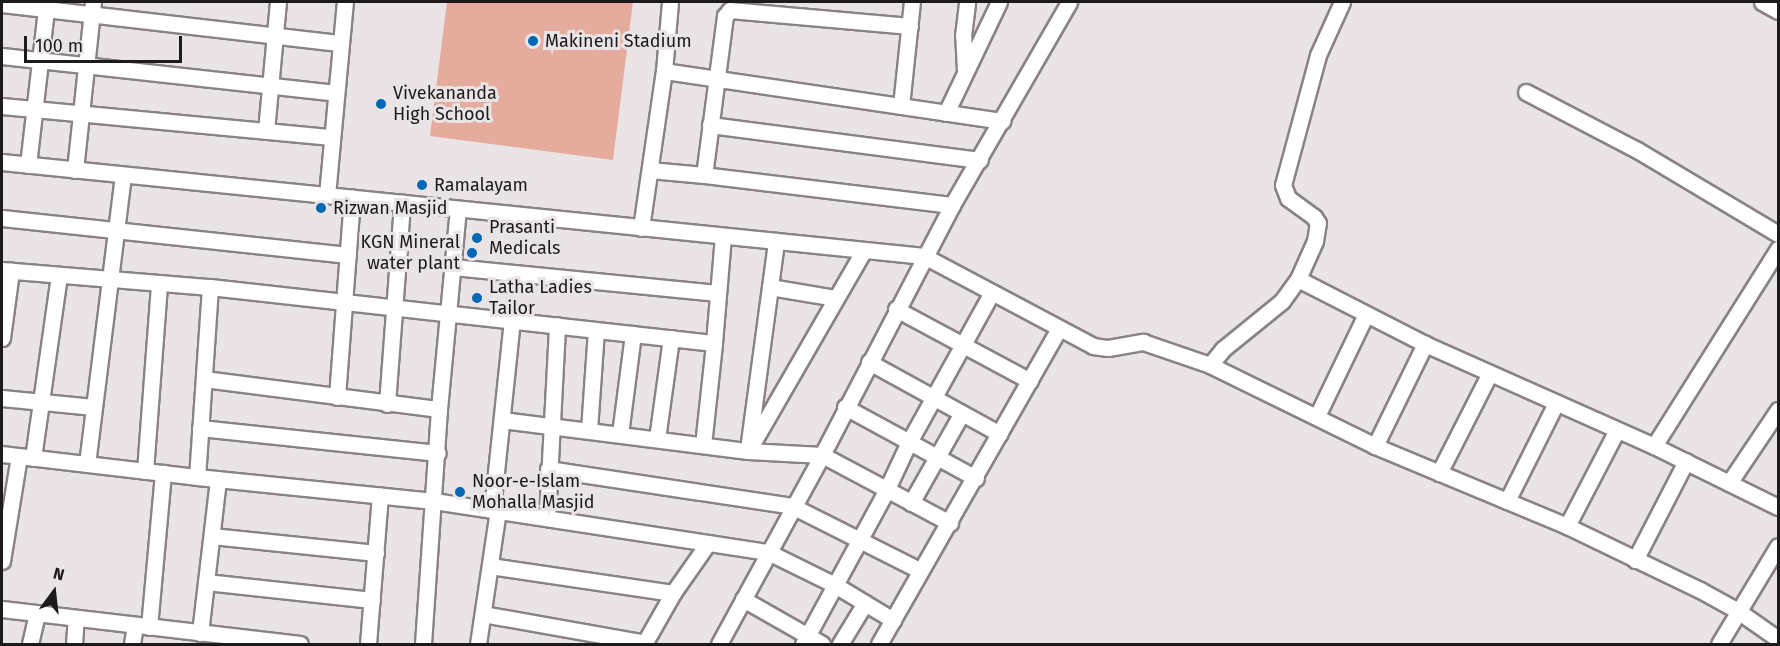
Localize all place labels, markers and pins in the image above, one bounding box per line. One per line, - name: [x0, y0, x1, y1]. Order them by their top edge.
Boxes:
- place label: Makineni Stadium: [545, 30, 692, 52]
- marker: Makineni Stadium: [526, 34, 540, 48]
- place label: Vivekananda High School: [393, 83, 497, 125]
- marker: Vivekananda High School: [374, 97, 388, 111]
- place label: Ramalayam: [434, 174, 528, 196]
- marker: Ramalayam: [415, 178, 429, 192]
- place label: Rizwan Masjid: [333, 197, 448, 219]
- marker: Rizwan Masjid: [314, 201, 328, 215]
- place label: Prasanti Medicals: [489, 217, 560, 260]
- marker: Prasanti Medicals: [470, 231, 484, 245]
- place label: KGN Mineral water plant: [361, 232, 460, 274]
- marker: KGN Mineral water plant: [465, 246, 479, 260]
- place label: Latha Ladies Tailor: [489, 277, 592, 320]
- marker: Latha Ladies Tailor: [470, 291, 484, 305]
- place label: Noor-e-Islam Mohalla Masjid: [472, 471, 595, 514]
- marker: Noor-e-Islam Mohalla Masjid: [453, 485, 467, 499]

